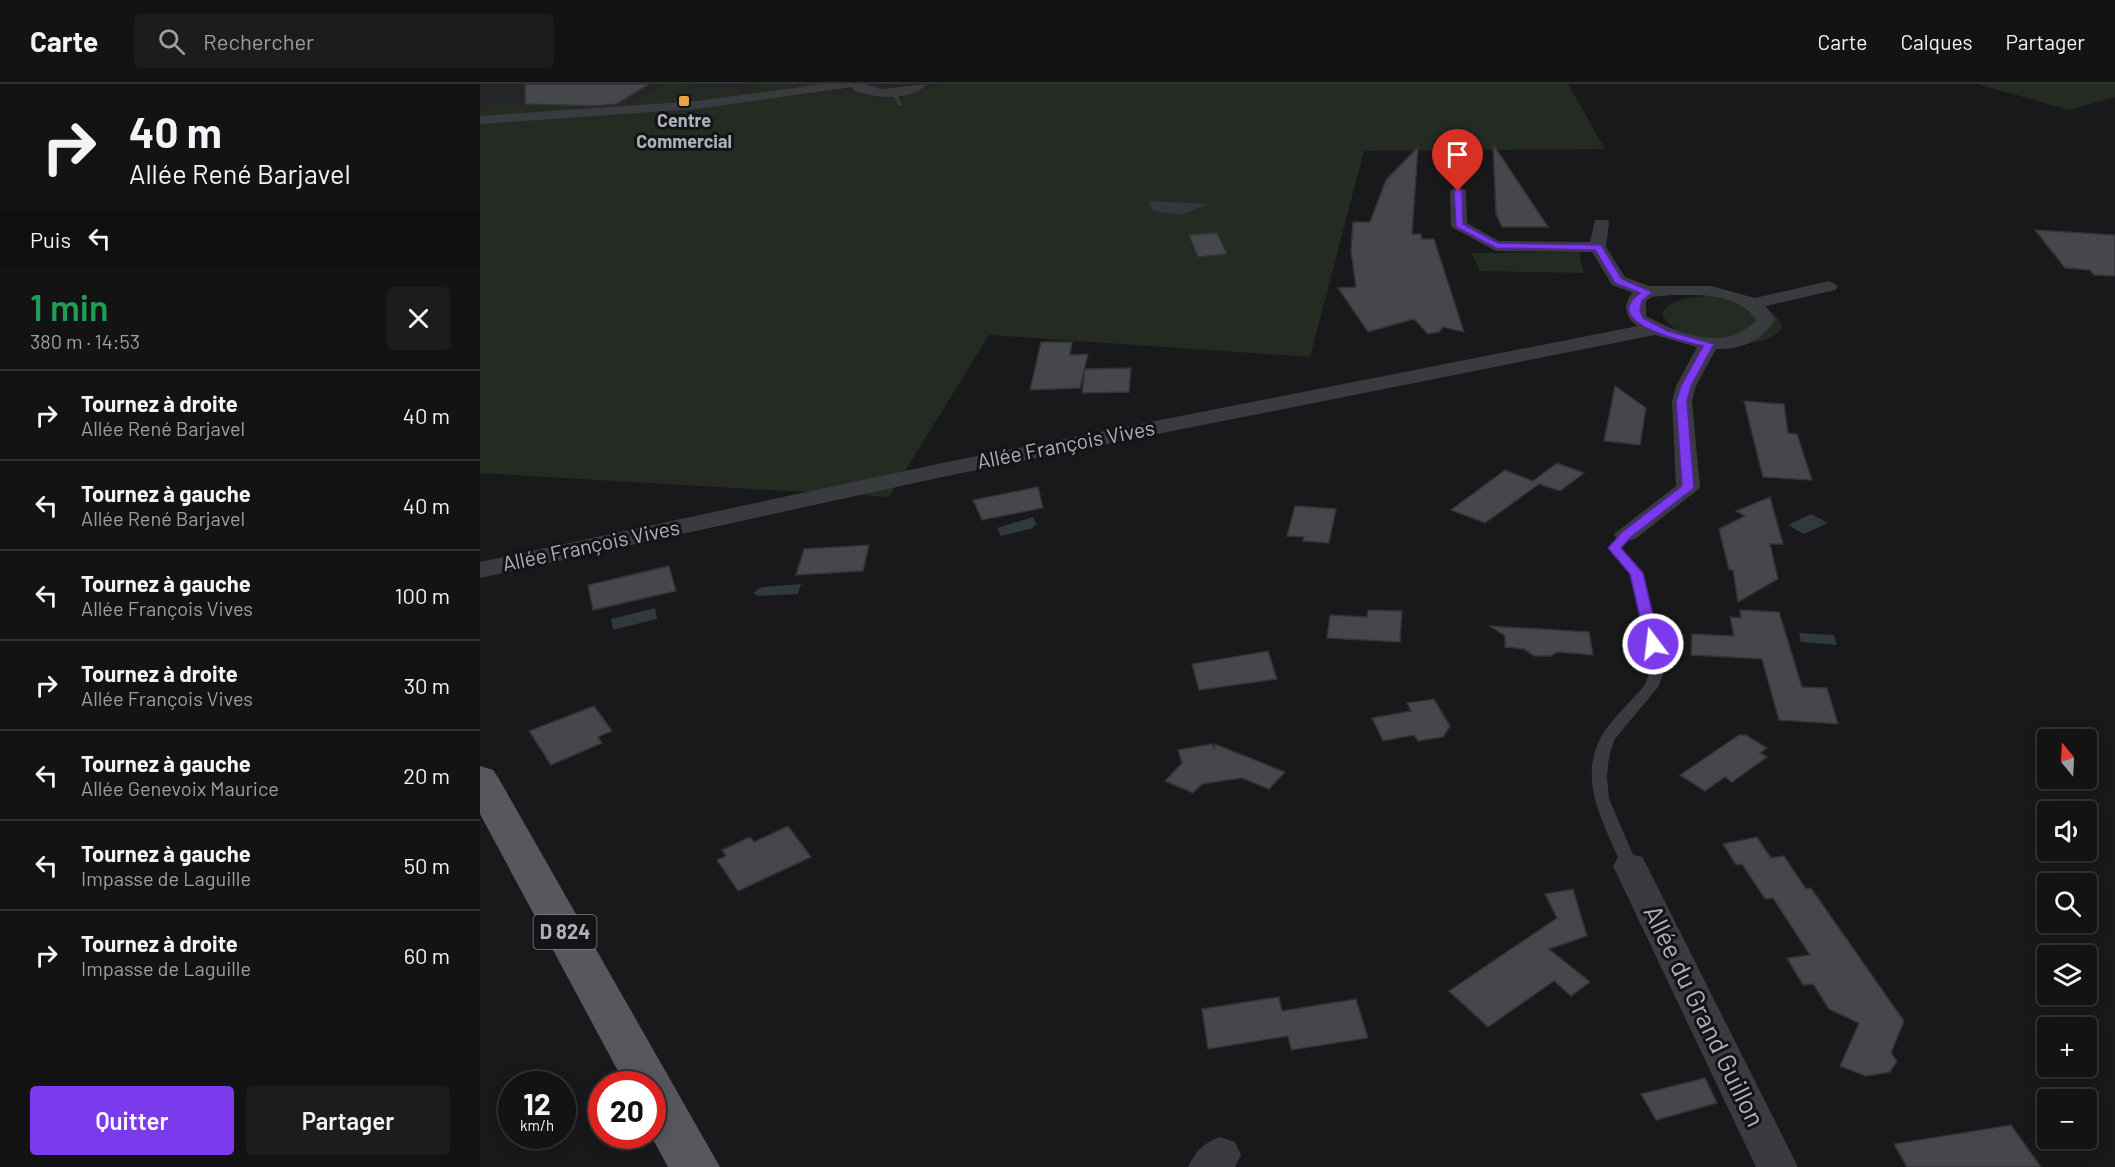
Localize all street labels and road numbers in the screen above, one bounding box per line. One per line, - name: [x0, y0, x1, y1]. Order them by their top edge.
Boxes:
- street label: Allée François Vives: [975, 414, 1157, 473]
- street label: Allée François Vives: [500, 514, 682, 576]
- street label: Allée du Grand Guillon: [1638, 900, 1772, 1131]
- road number: D 824: [534, 915, 596, 949]

